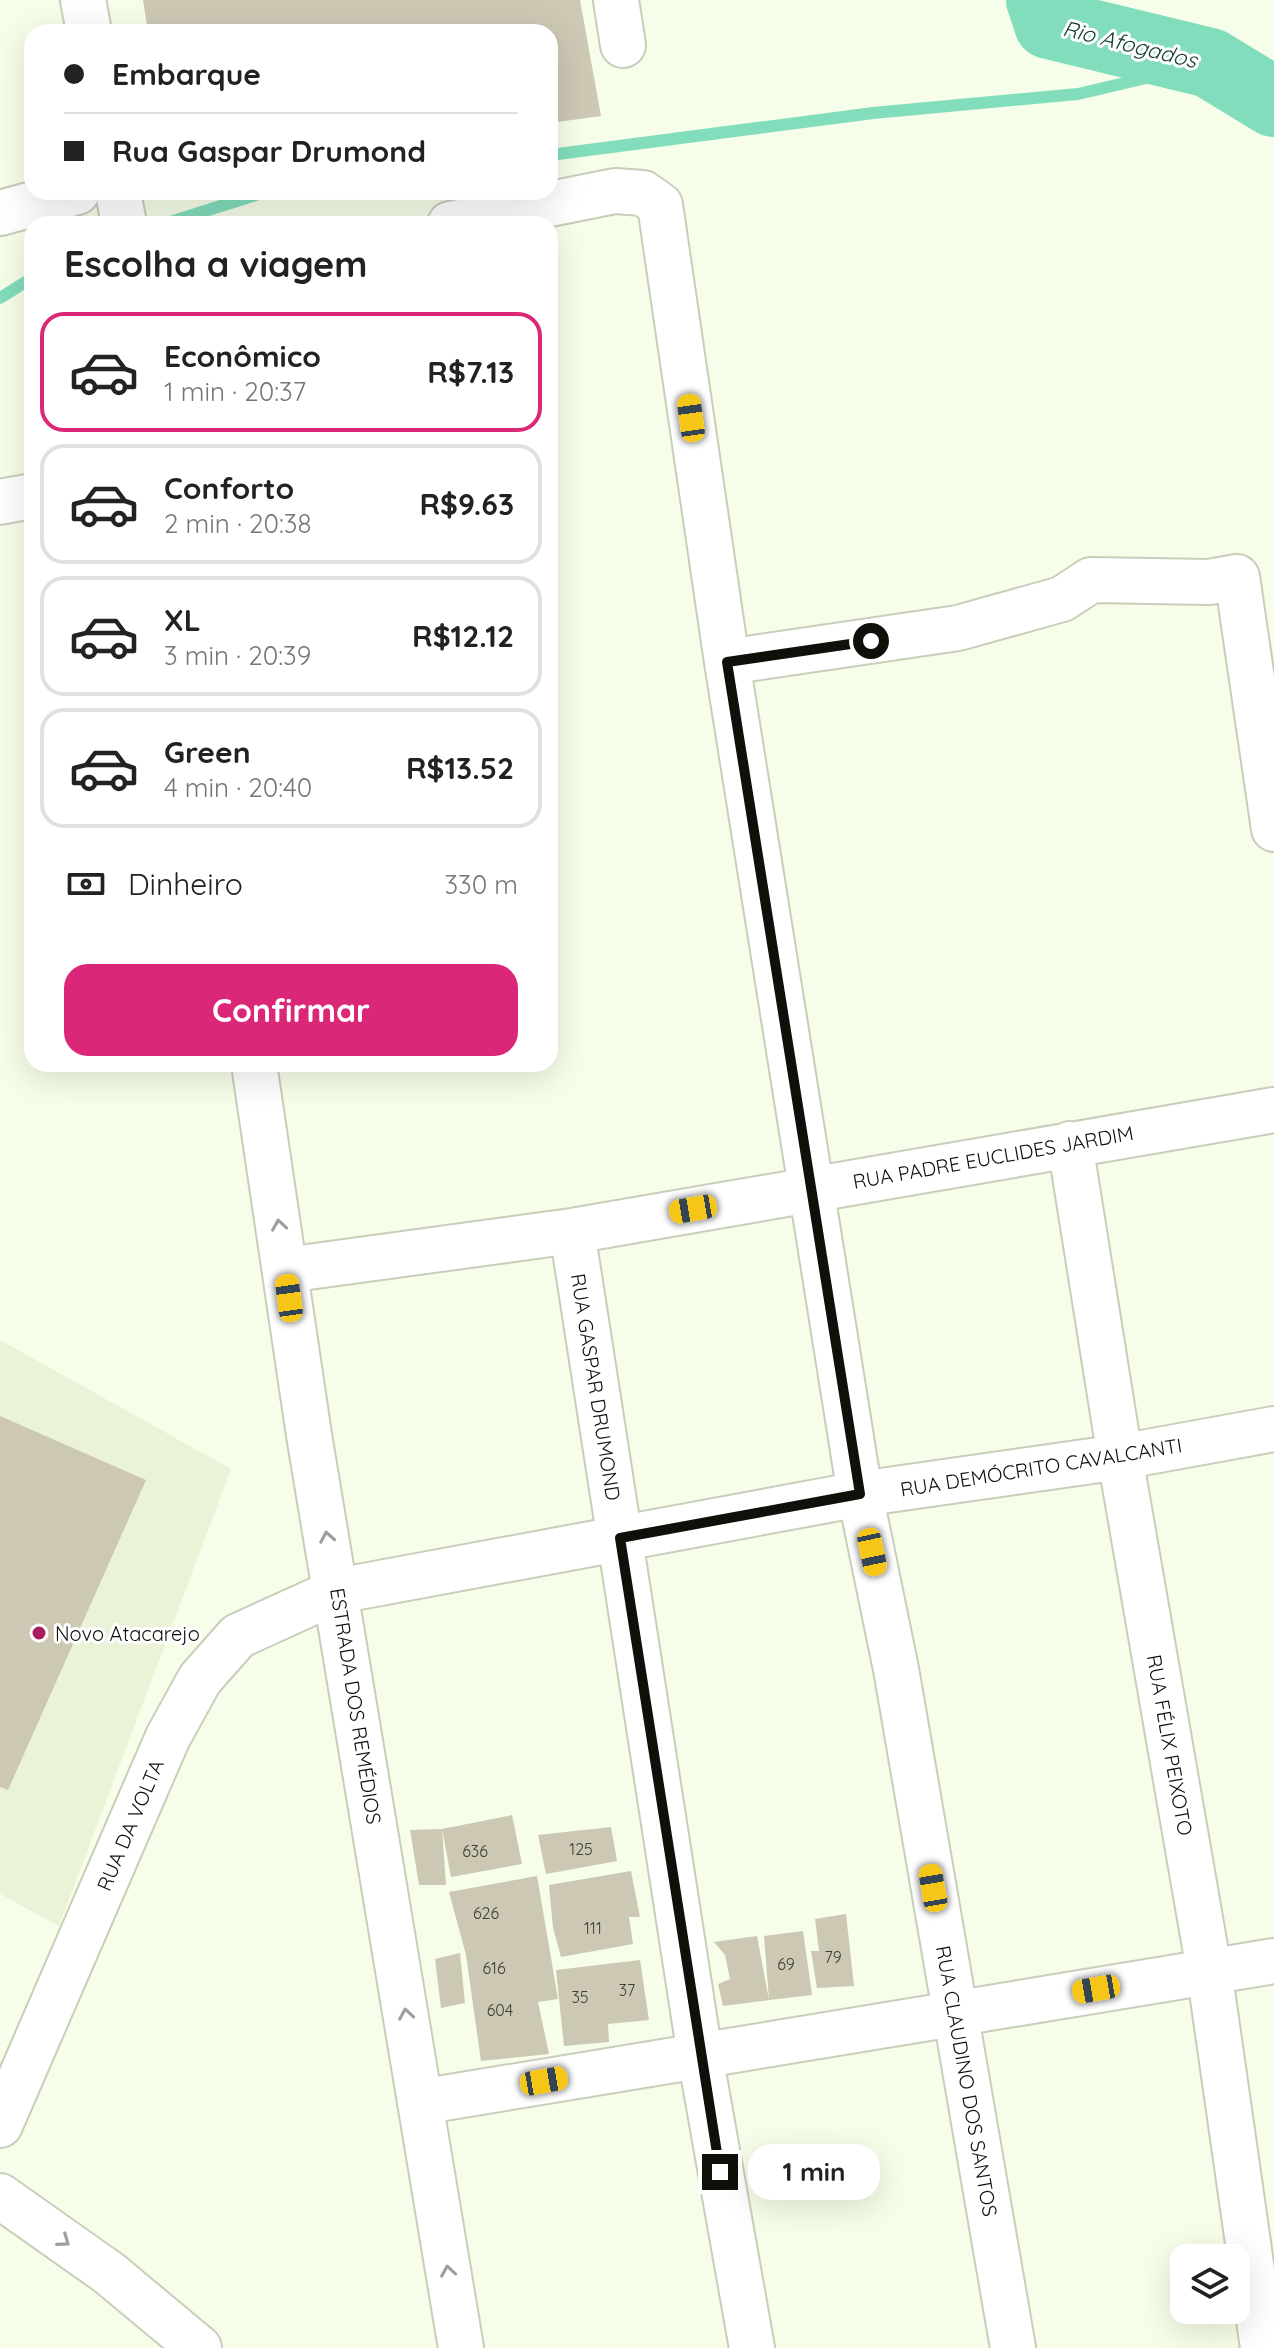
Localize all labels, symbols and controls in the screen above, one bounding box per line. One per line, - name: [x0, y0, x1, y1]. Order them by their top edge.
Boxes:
- water label: Rio Afogados: [1060, 14, 1202, 75]
- text: Embarque: [112, 55, 261, 93]
- text: Rua Gaspar Drumond: [112, 132, 426, 170]
- text: Escolha a viagem: [64, 241, 367, 286]
- icon: car: [68, 336, 140, 408]
- text: Econômico: [164, 337, 321, 375]
- text: R$7.13: [427, 353, 514, 391]
- text: 1 min · 20:37: [164, 375, 306, 408]
- car: [676, 393, 706, 443]
- icon: car: [68, 468, 140, 540]
- text: Conforto: [164, 469, 294, 507]
- text: R$9.63: [419, 485, 514, 523]
- text: 2 min · 20:38: [164, 507, 311, 540]
- icon: car: [68, 600, 140, 672]
- text: XL: [164, 601, 201, 639]
- text: R$12.12: [412, 617, 514, 655]
- route start: [853, 623, 889, 659]
- text: 3 min · 20:39: [164, 639, 311, 672]
- icon: car: [68, 732, 140, 804]
- text: Green: [164, 733, 251, 771]
- text: R$13.52: [406, 749, 514, 787]
- text: 4 min · 20:40: [164, 771, 312, 804]
- icon: cash: [64, 862, 108, 906]
- text: Dinheiro: [128, 865, 243, 903]
- text: 330 m: [444, 868, 518, 901]
- button: Confirmar: [64, 964, 518, 1056]
- street label: RUA PADRE EUCLIDES JARDIM: [851, 1120, 1135, 1194]
- car: [667, 1193, 719, 1225]
- one-way arrow: [271, 1218, 288, 1232]
- street label: RUA GASPAR DRUMOND: [566, 1272, 626, 1502]
- car: [274, 1273, 304, 1323]
- street label: RUA DEMÓCRITO CAVALCANTI: [898, 1432, 1184, 1502]
- car: [855, 1526, 889, 1578]
- one-way arrow: [320, 1530, 337, 1544]
- street label: ESTRADA DOS REMÉDIOS: [325, 1586, 387, 1826]
- place label: Novo Atacarejo: [55, 1621, 200, 1646]
- marker: Novo Atacarejo: [30, 1624, 48, 1642]
- street label: RUA FÉLIX PEIXOTO: [1142, 1652, 1198, 1838]
- street label: RUA DA VOLTA: [91, 1755, 169, 1894]
- house number: 125: [569, 1839, 593, 1859]
- house number: 636: [462, 1841, 488, 1861]
- car: [917, 1862, 949, 1914]
- house number: 626: [473, 1903, 499, 1923]
- house number: 111: [584, 1918, 602, 1938]
- street label: RUA CLAUDINO DOS SANTOS: [931, 1944, 1003, 2218]
- house number: 79: [824, 1947, 842, 1967]
- house number: 69: [777, 1954, 795, 1974]
- house number: 616: [482, 1958, 506, 1978]
- car: [1070, 1973, 1122, 2005]
- house number: 37: [619, 1980, 635, 2000]
- house number: 35: [571, 1987, 589, 2007]
- house number: 604: [487, 2000, 513, 2020]
- one-way arrow: [398, 2008, 415, 2021]
- car: [518, 2065, 570, 2097]
- callout: 1 min: [748, 2144, 880, 2200]
- route end: [702, 2154, 738, 2190]
- text: 1 min: [783, 2155, 846, 2188]
- one-way arrow: [55, 2231, 69, 2246]
- map controls: [1170, 2244, 1250, 2324]
- button: layers: [1170, 2244, 1250, 2324]
- one-way arrow: [440, 2264, 457, 2278]

